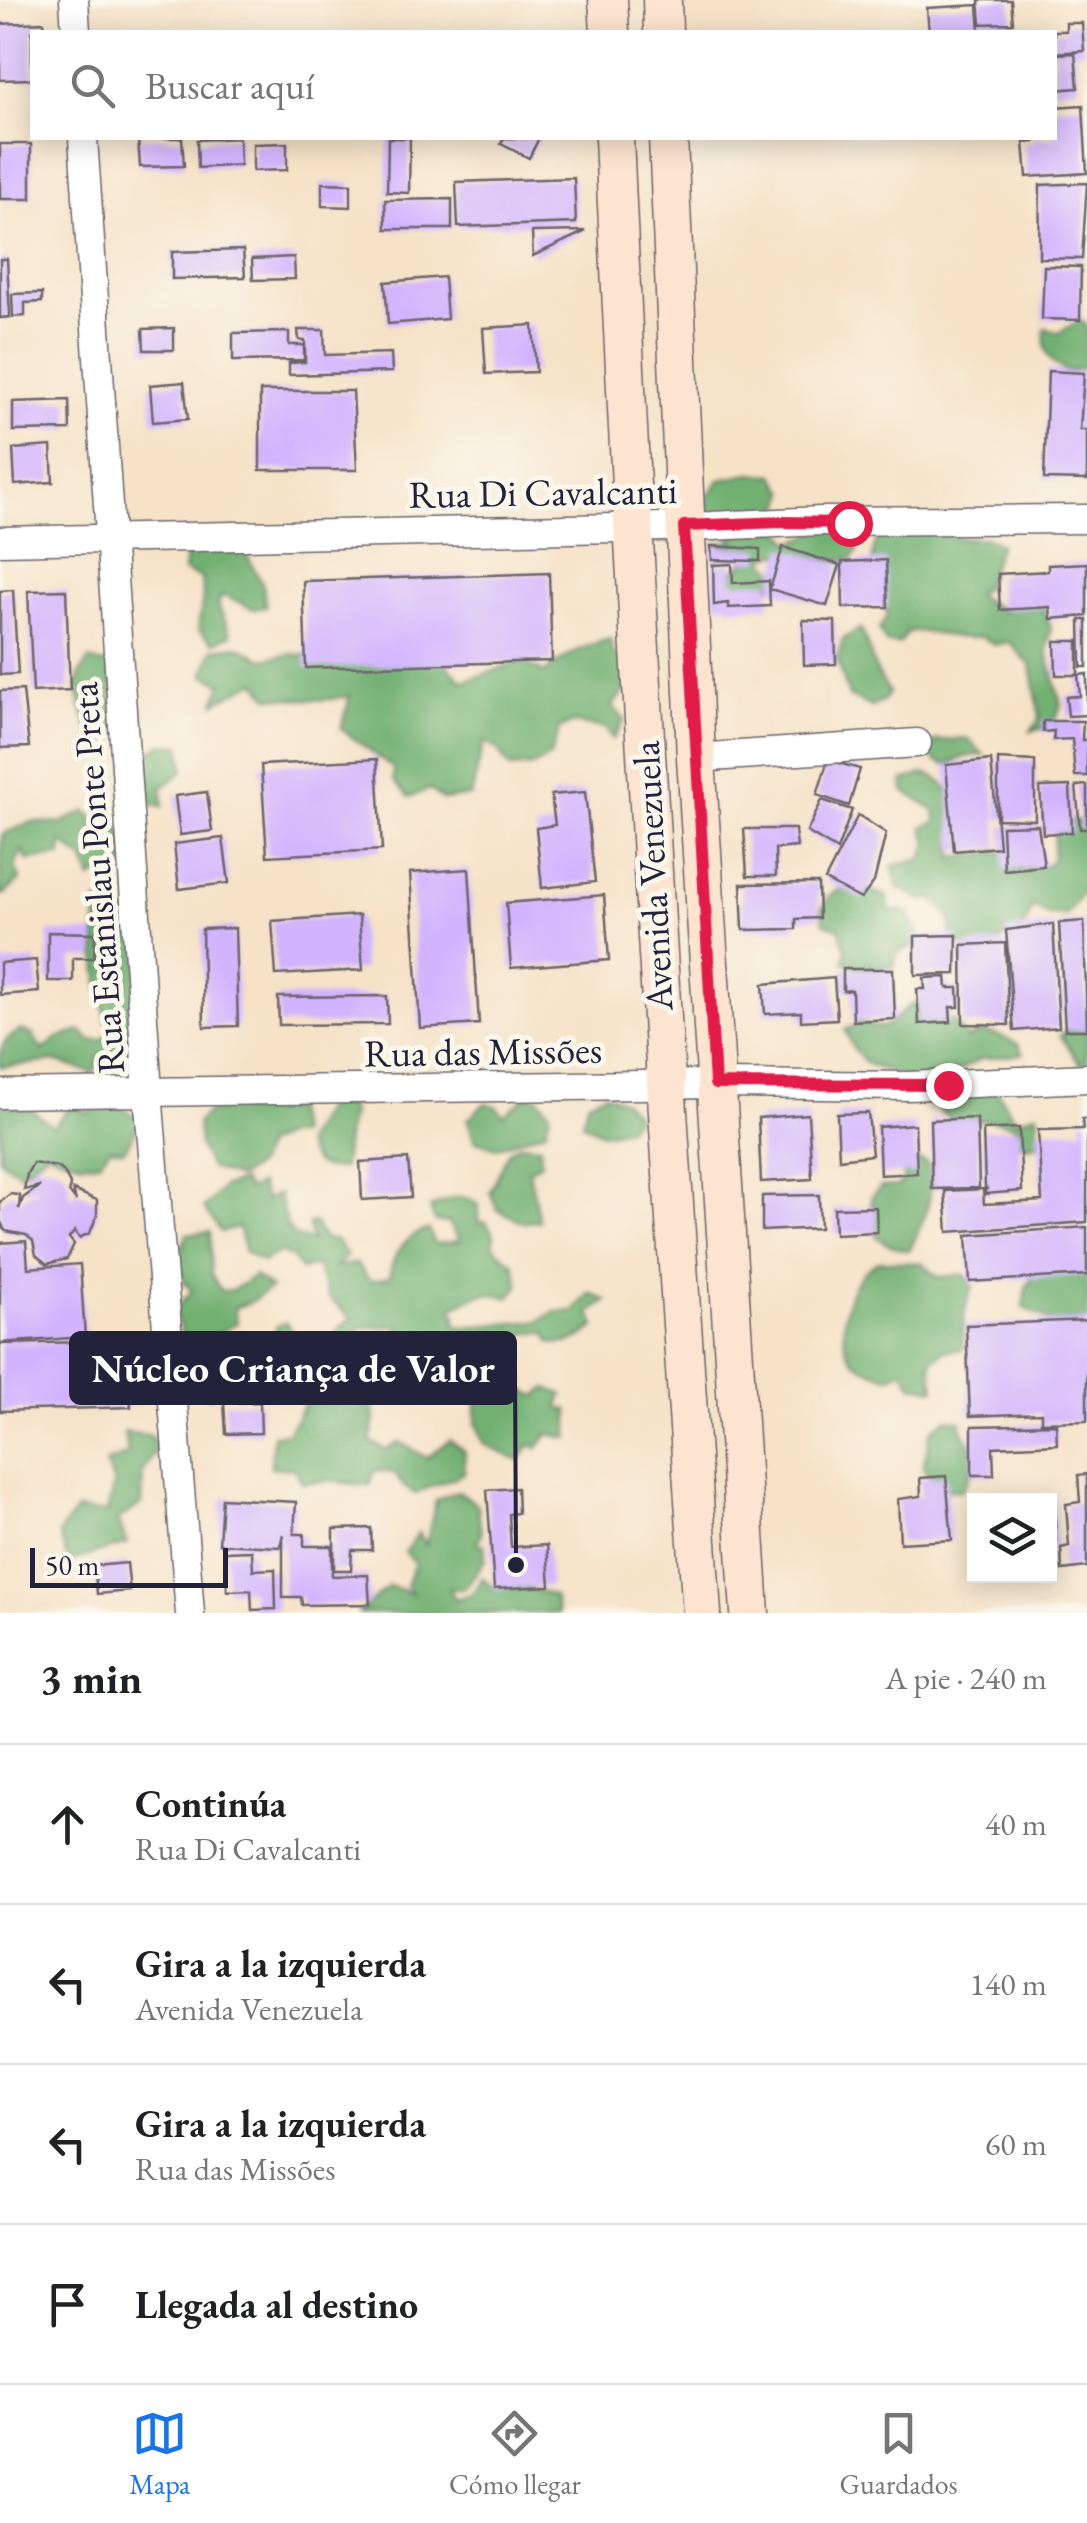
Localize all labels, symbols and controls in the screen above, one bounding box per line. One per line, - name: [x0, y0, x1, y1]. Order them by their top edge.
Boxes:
- search box: [30, 30, 1057, 140]
- icon: search: [65, 58, 120, 113]
- text: Buscar aquí: [145, 61, 314, 110]
- street label: Rua Di Cavalcanti: [408, 465, 678, 519]
- route start: [827, 501, 873, 547]
- street label: Rua Estanislau Ponte Preta: [59, 680, 135, 1075]
- street label: Avenida Venezuela: [620, 739, 684, 1013]
- street label: Rua das Missões: [364, 1024, 602, 1078]
- route end: [926, 1063, 972, 1109]
- callout: Núcleo Criança de Valor: [71, 1333, 515, 1403]
- text: Núcleo Criança de Valor: [91, 1342, 495, 1394]
- map controls: [967, 1493, 1057, 1583]
- button: layers: [967, 1493, 1057, 1583]
- scale bar: [30, 1543, 228, 1588]
- text: 50 m: [45, 1547, 99, 1583]
- text: 3 min: [40, 1651, 142, 1706]
- text: A pie · 240 m: [885, 1657, 1047, 1699]
- text: Continúa: [135, 1779, 287, 1828]
- icon: ahead: [40, 1797, 95, 1852]
- text: 40 m: [985, 1803, 1047, 1845]
- text: Rua Di Cavalcanti: [135, 1828, 361, 1870]
- text: Gira a la izquierda: [135, 1939, 426, 1988]
- icon: left: [40, 1957, 95, 2012]
- text: 140 m: [970, 1963, 1047, 2005]
- text: Avenida Venezuela: [135, 1988, 363, 2030]
- text: Gira a la izquierda: [135, 2099, 426, 2148]
- icon: left: [40, 2117, 95, 2172]
- text: 60 m: [985, 2123, 1047, 2165]
- text: Rua das Missões: [135, 2148, 336, 2190]
- icon: arrive: [40, 2277, 95, 2332]
- text: Llegada al destino: [135, 2280, 418, 2329]
- tab: Mapa: [129, 2406, 190, 2502]
- tab: Cómo llegar: [449, 2406, 581, 2502]
- tab: Guardados: [840, 2406, 958, 2502]

